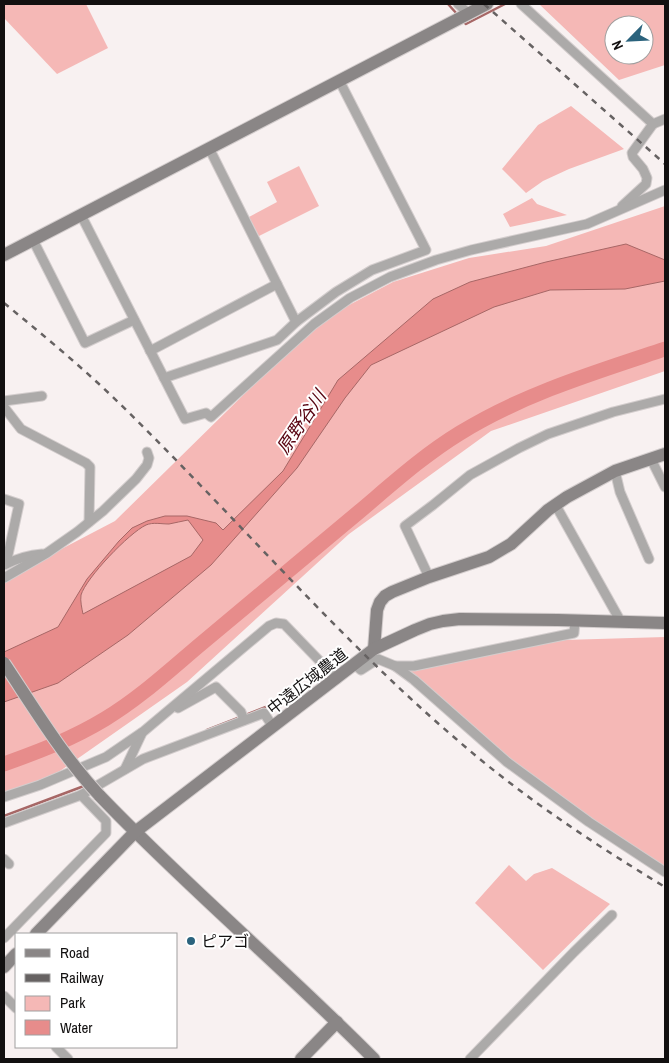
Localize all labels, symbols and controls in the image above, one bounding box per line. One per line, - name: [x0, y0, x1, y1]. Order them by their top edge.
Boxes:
- north arrow: [604, 15, 654, 65]
- text: N: [607, 38, 627, 53]
- water label: 原野谷川: [271, 384, 333, 459]
- street label: 中遠広域農道: [262, 643, 352, 719]
- place label: ピアゴ: [201, 930, 249, 952]
- legend: [15, 933, 178, 1048]
- marker: ピアゴ: [185, 935, 197, 947]
- text: Road: [60, 942, 89, 963]
- text: Railway: [60, 967, 105, 988]
- text: Park: [60, 992, 86, 1013]
- text: Water: [60, 1017, 92, 1038]

